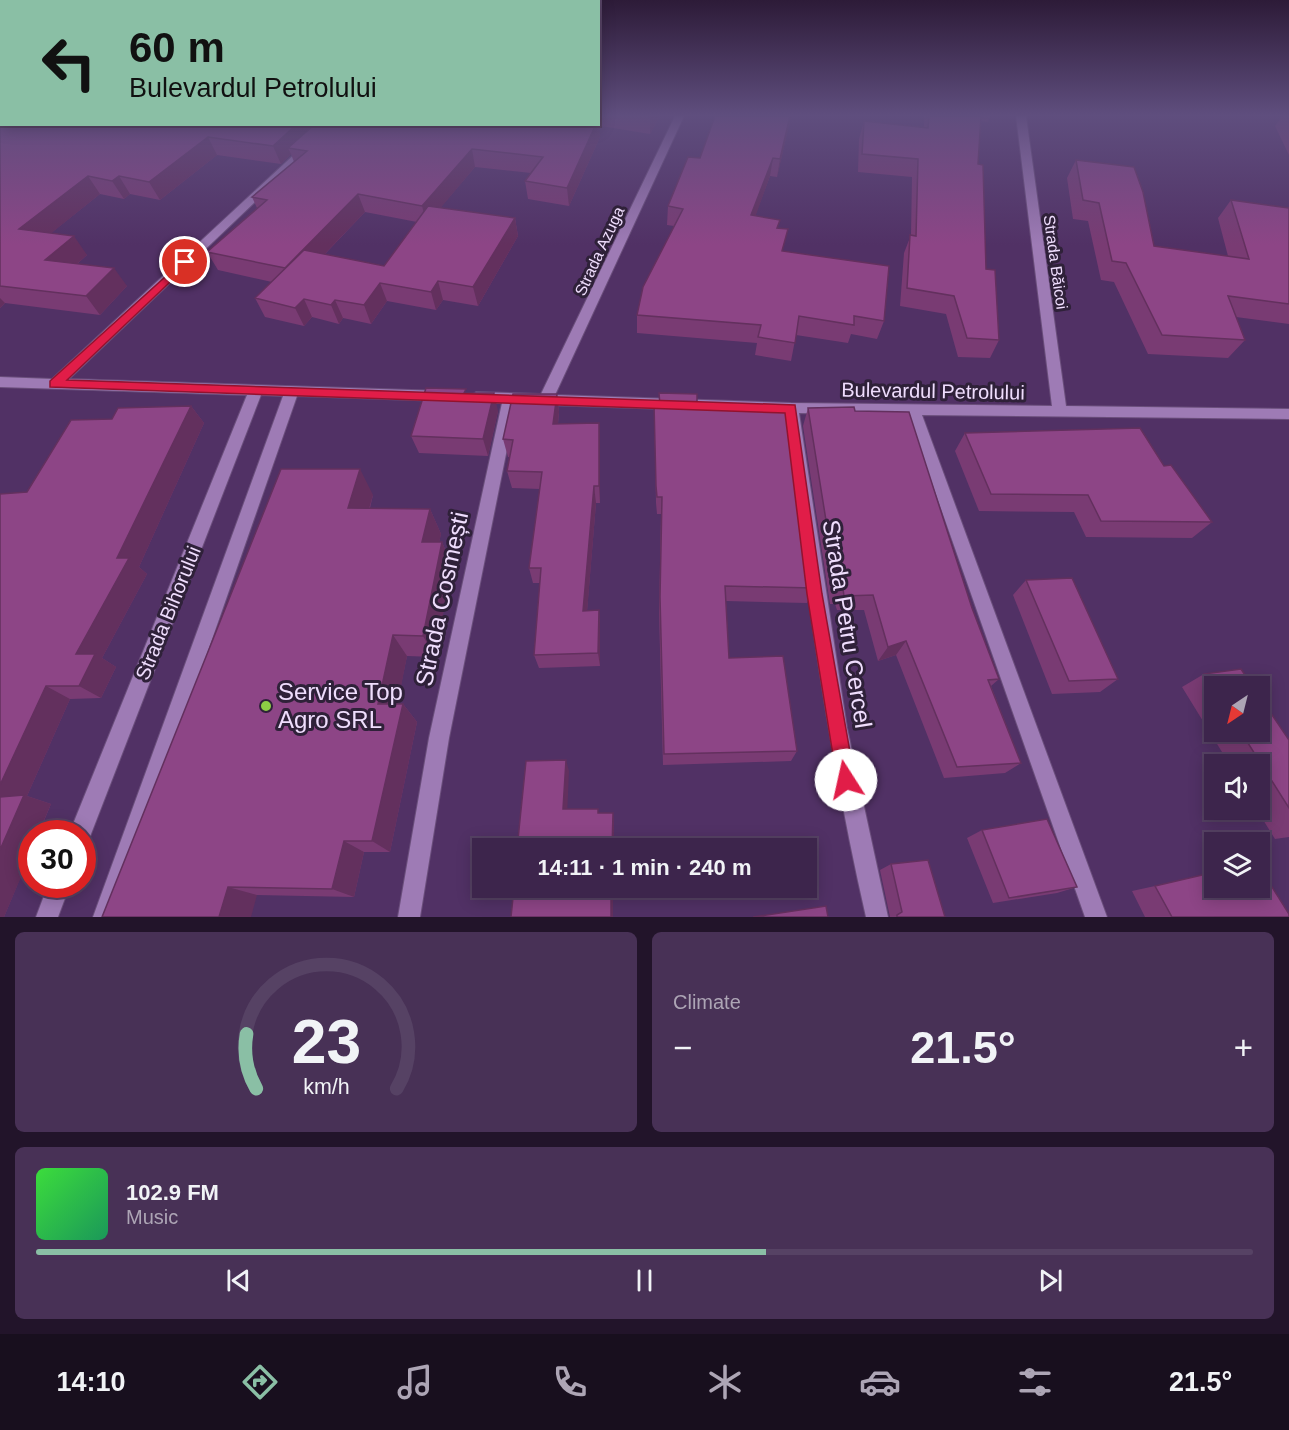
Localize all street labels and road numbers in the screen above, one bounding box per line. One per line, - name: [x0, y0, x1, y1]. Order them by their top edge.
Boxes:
- street label: Strada Azuga: [571, 204, 627, 298]
- street label: Strada Băicoi: [1040, 214, 1071, 310]
- street label: Bulevardul Petrolului: [841, 378, 1025, 404]
- street label: Strada Cosmești: [410, 509, 473, 688]
- street label: Strada Petru Cercel: [818, 518, 877, 730]
- street label: Strada Bihorului: [131, 543, 205, 683]

